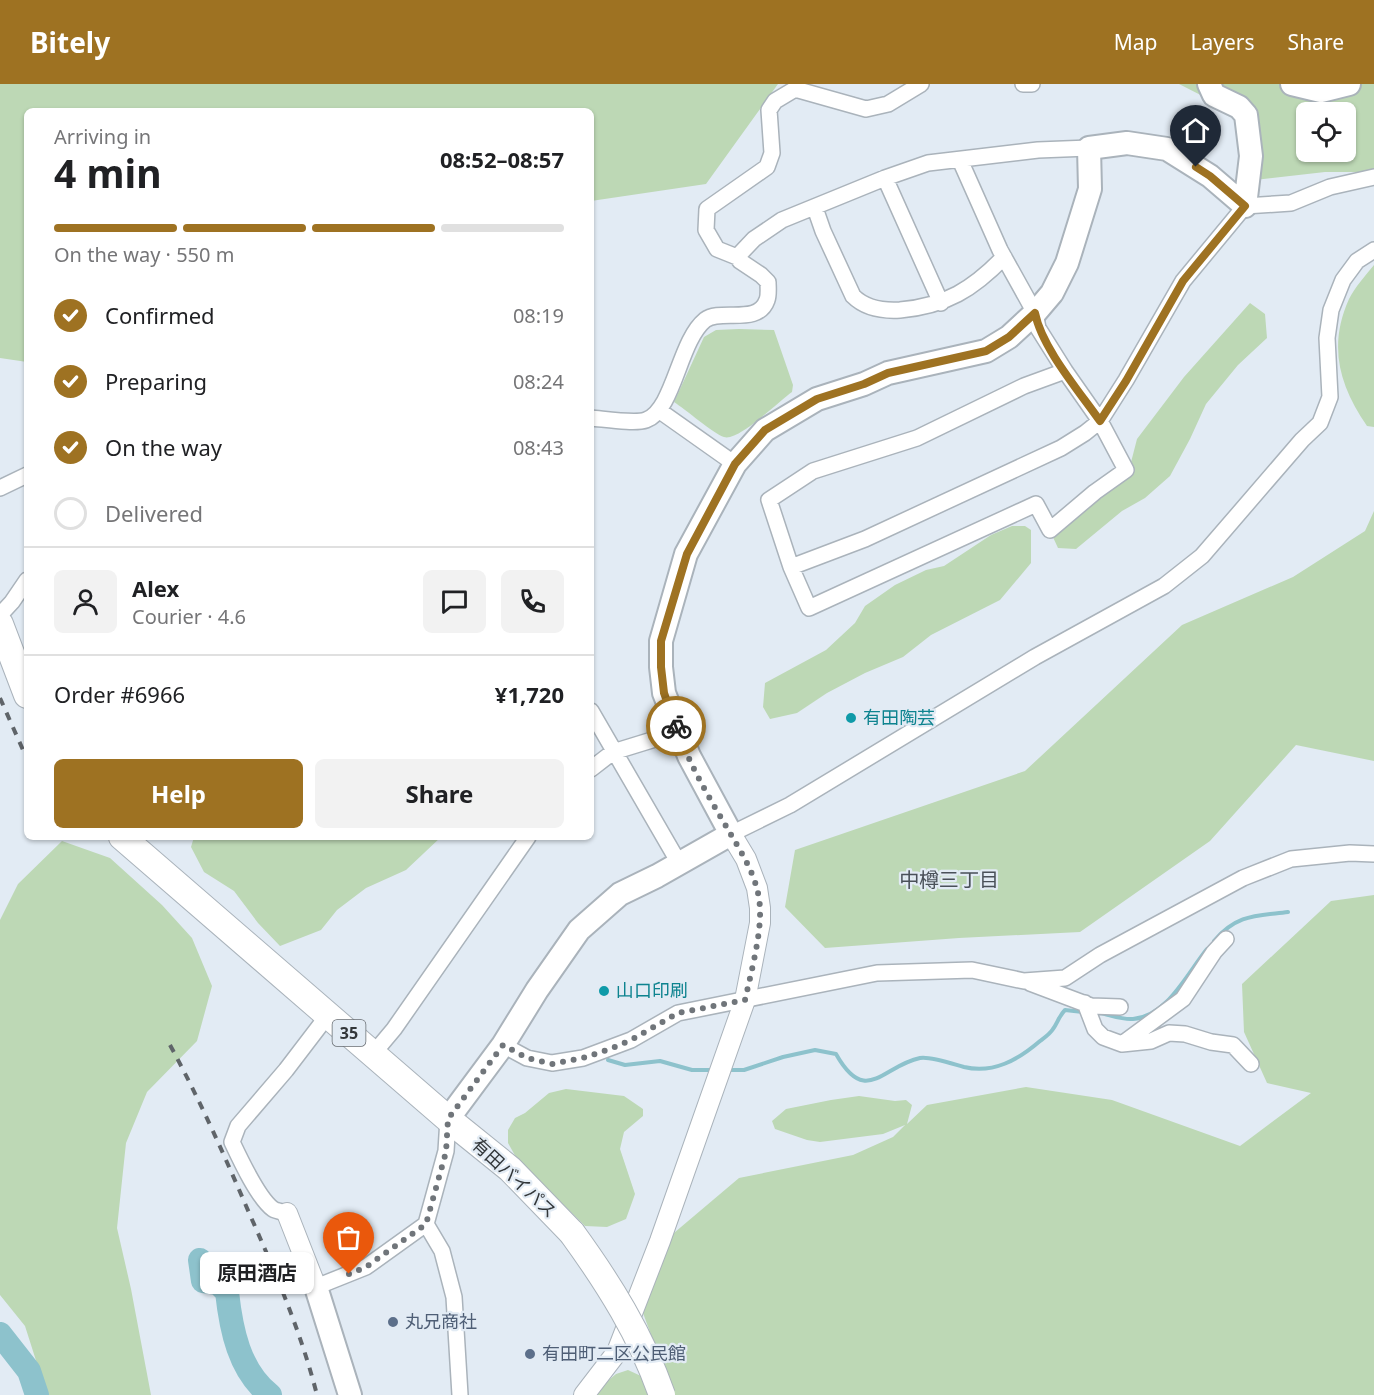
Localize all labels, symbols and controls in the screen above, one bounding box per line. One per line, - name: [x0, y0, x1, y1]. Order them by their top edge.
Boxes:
- text: Bitely: [30, 23, 110, 61]
- text: Map: [1114, 28, 1158, 56]
- text: Layers: [1191, 28, 1255, 56]
- text: Share: [1288, 28, 1344, 56]
- map controls: [1296, 102, 1356, 162]
- button: locate: [1296, 102, 1356, 162]
- pin: [1170, 105, 1221, 167]
- icon: home: [1179, 114, 1212, 147]
- text: Arriving in: [54, 123, 151, 150]
- text: 08:52–08:57: [440, 144, 564, 174]
- text: 4 min: [54, 146, 161, 199]
- text: On the way · 550 m: [54, 241, 234, 268]
- icon: check: [54, 299, 87, 332]
- text: Confirmed: [105, 300, 215, 330]
- text: 08:19: [513, 302, 564, 329]
- icon: check: [54, 365, 87, 398]
- text: Preparing: [105, 366, 207, 396]
- text: 08:24: [513, 368, 564, 395]
- icon: check: [54, 431, 87, 464]
- text: On the way: [105, 432, 222, 462]
- text: 08:43: [513, 434, 564, 461]
- text: Delivered: [105, 498, 203, 528]
- button: person: [54, 570, 117, 633]
- button: chat: [423, 570, 486, 633]
- button: phone: [501, 570, 564, 633]
- text: Alex: [132, 573, 179, 603]
- text: Courier · 4.6: [132, 603, 246, 630]
- text: Order #6966: [54, 679, 185, 709]
- text: ¥1,720: [495, 679, 564, 709]
- courier: [646, 696, 706, 756]
- place label: 有田陶芸: [863, 705, 935, 729]
- icon: bike: [660, 710, 693, 743]
- marker: 有田陶芸: [844, 711, 858, 725]
- button: Help: [54, 759, 303, 828]
- button: Share: [315, 759, 564, 828]
- district label: 中樽三丁目: [899, 866, 999, 893]
- place label: 山口印刷: [616, 978, 688, 1002]
- marker: 山口印刷: [597, 984, 611, 998]
- road number: 35: [332, 1020, 366, 1046]
- street label: 有田バイパス: [467, 1132, 562, 1223]
- pin: [323, 1212, 374, 1274]
- icon: bag: [332, 1221, 365, 1254]
- callout: 原田酒店: [199, 1253, 313, 1295]
- text: 原田酒店: [217, 1259, 297, 1286]
- place label: 丸兄商社: [405, 1309, 477, 1333]
- marker: 丸兄商社: [386, 1315, 400, 1329]
- place label: 有田町二区公民館: [542, 1341, 686, 1365]
- marker: 有田町二区公民館: [523, 1347, 537, 1361]

